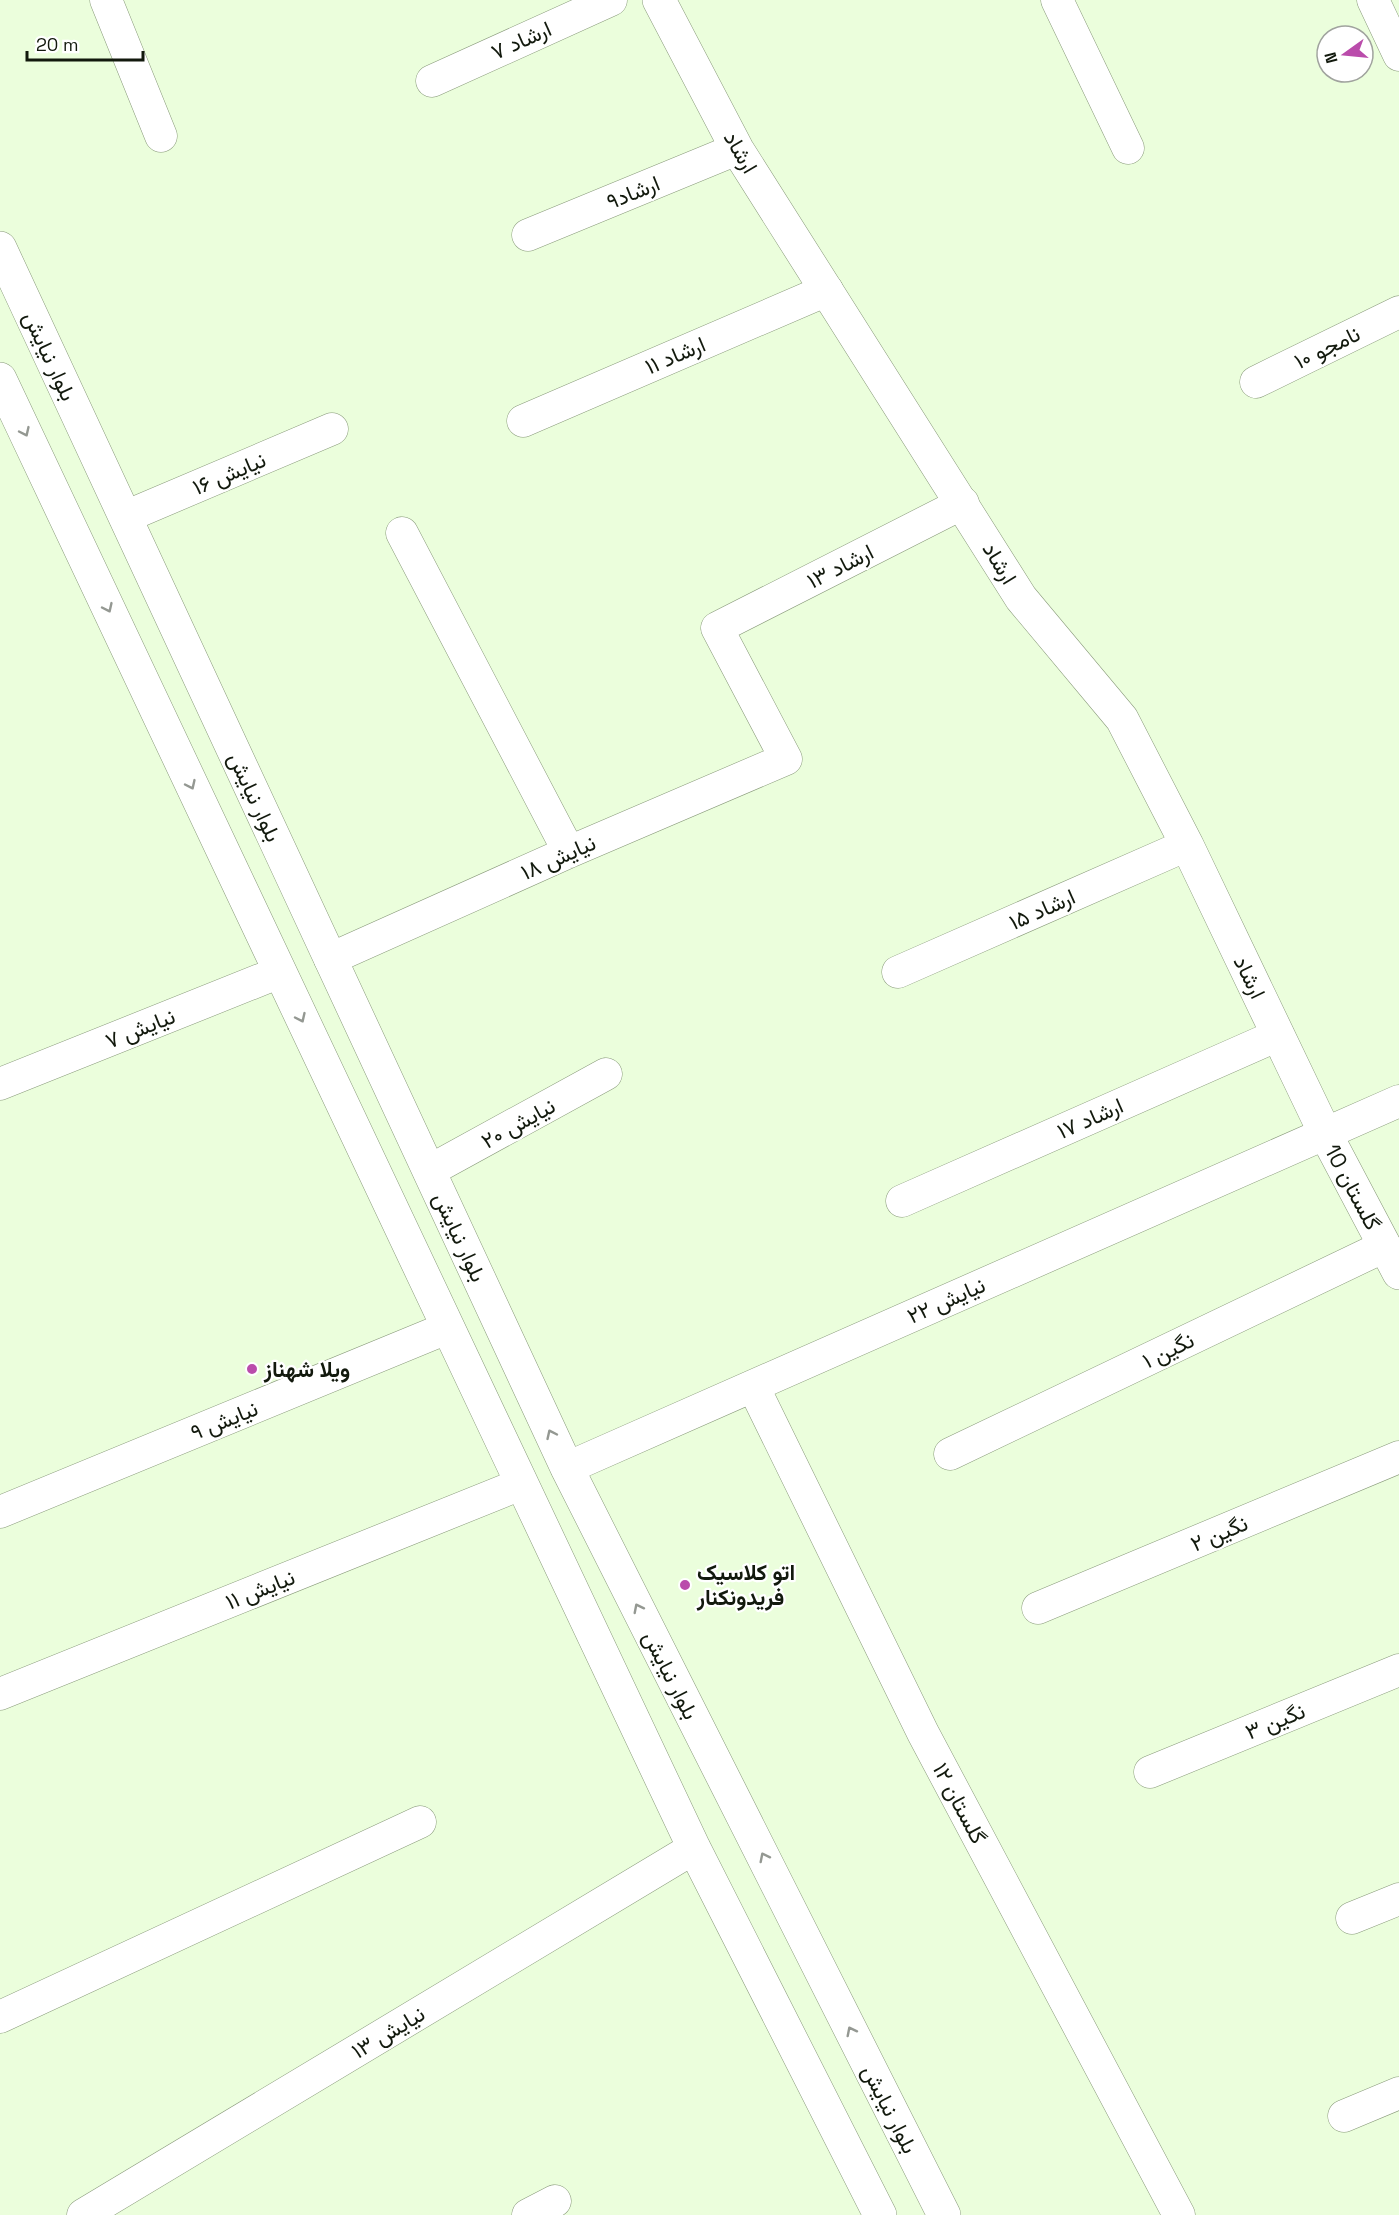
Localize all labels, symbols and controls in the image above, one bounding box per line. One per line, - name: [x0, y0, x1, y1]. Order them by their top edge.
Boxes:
- street label: ارشاد ۷: [486, 14, 556, 66]
- scale bar: [27, 24, 142, 62]
- north arrow: [1315, 24, 1375, 84]
- text: 20 m: [36, 33, 79, 56]
- text: N: [1319, 50, 1343, 66]
- street label: ارشاد: [718, 126, 764, 178]
- street label: ارشاد۹: [602, 169, 664, 215]
- street label: بلوار نیایش: [17, 307, 83, 405]
- street label: نامجو ۱۰: [1289, 319, 1365, 375]
- street label: ارشاد ۱۱: [641, 330, 709, 380]
- one-way arrow: [17, 425, 29, 436]
- street label: نیایش ۱۶: [188, 445, 270, 501]
- street label: ارشاد ۱۳: [802, 537, 878, 595]
- street label: ارشاد: [977, 537, 1023, 589]
- one-way arrow: [101, 602, 113, 613]
- street label: بلوار نیایش: [222, 748, 288, 846]
- one-way arrow: [184, 778, 196, 789]
- street label: نیایش ۱۸: [516, 828, 600, 886]
- street label: ارشاد ۱۵: [1005, 882, 1079, 936]
- street label: ارشاد: [1228, 951, 1272, 1003]
- street label: نیایش ۷: [101, 1001, 179, 1055]
- one-way arrow: [294, 1011, 306, 1022]
- street label: نیایش ۲۰: [476, 1091, 560, 1155]
- street label: ارشاد ۱۷: [1053, 1091, 1127, 1145]
- street label: گلستان 10: [1319, 1139, 1387, 1235]
- street label: بلوار نیایش: [427, 1188, 493, 1286]
- street label: نیایش ۲۲: [903, 1270, 989, 1330]
- street label: نگین ۱: [1138, 1326, 1198, 1374]
- place label: ویلا شهناز: [263, 1355, 350, 1383]
- marker: ویلا شهناز: [245, 1362, 259, 1376]
- street label: نیایش ۹: [186, 1394, 262, 1446]
- one-way arrow: [547, 1429, 559, 1440]
- street label: نگین ۲: [1186, 1509, 1252, 1557]
- place label: اتو کلاسیک فریدونکنار: [696, 1558, 795, 1611]
- street label: نیایش ۱۱: [221, 1562, 299, 1616]
- marker: اتو کلاسیک فریدونکنار: [678, 1578, 692, 1592]
- one-way arrow: [634, 1604, 645, 1615]
- street label: بلوار نیایش: [637, 1626, 705, 1724]
- street label: نگین ۳: [1241, 1696, 1309, 1746]
- street label: گلستان ۱۲: [927, 1758, 993, 1849]
- one-way arrow: [759, 1853, 771, 1864]
- street label: نیایش ۱۳: [346, 1999, 430, 2065]
- one-way arrow: [847, 2027, 859, 2038]
- street label: بلوار نیایش: [856, 2060, 924, 2158]

